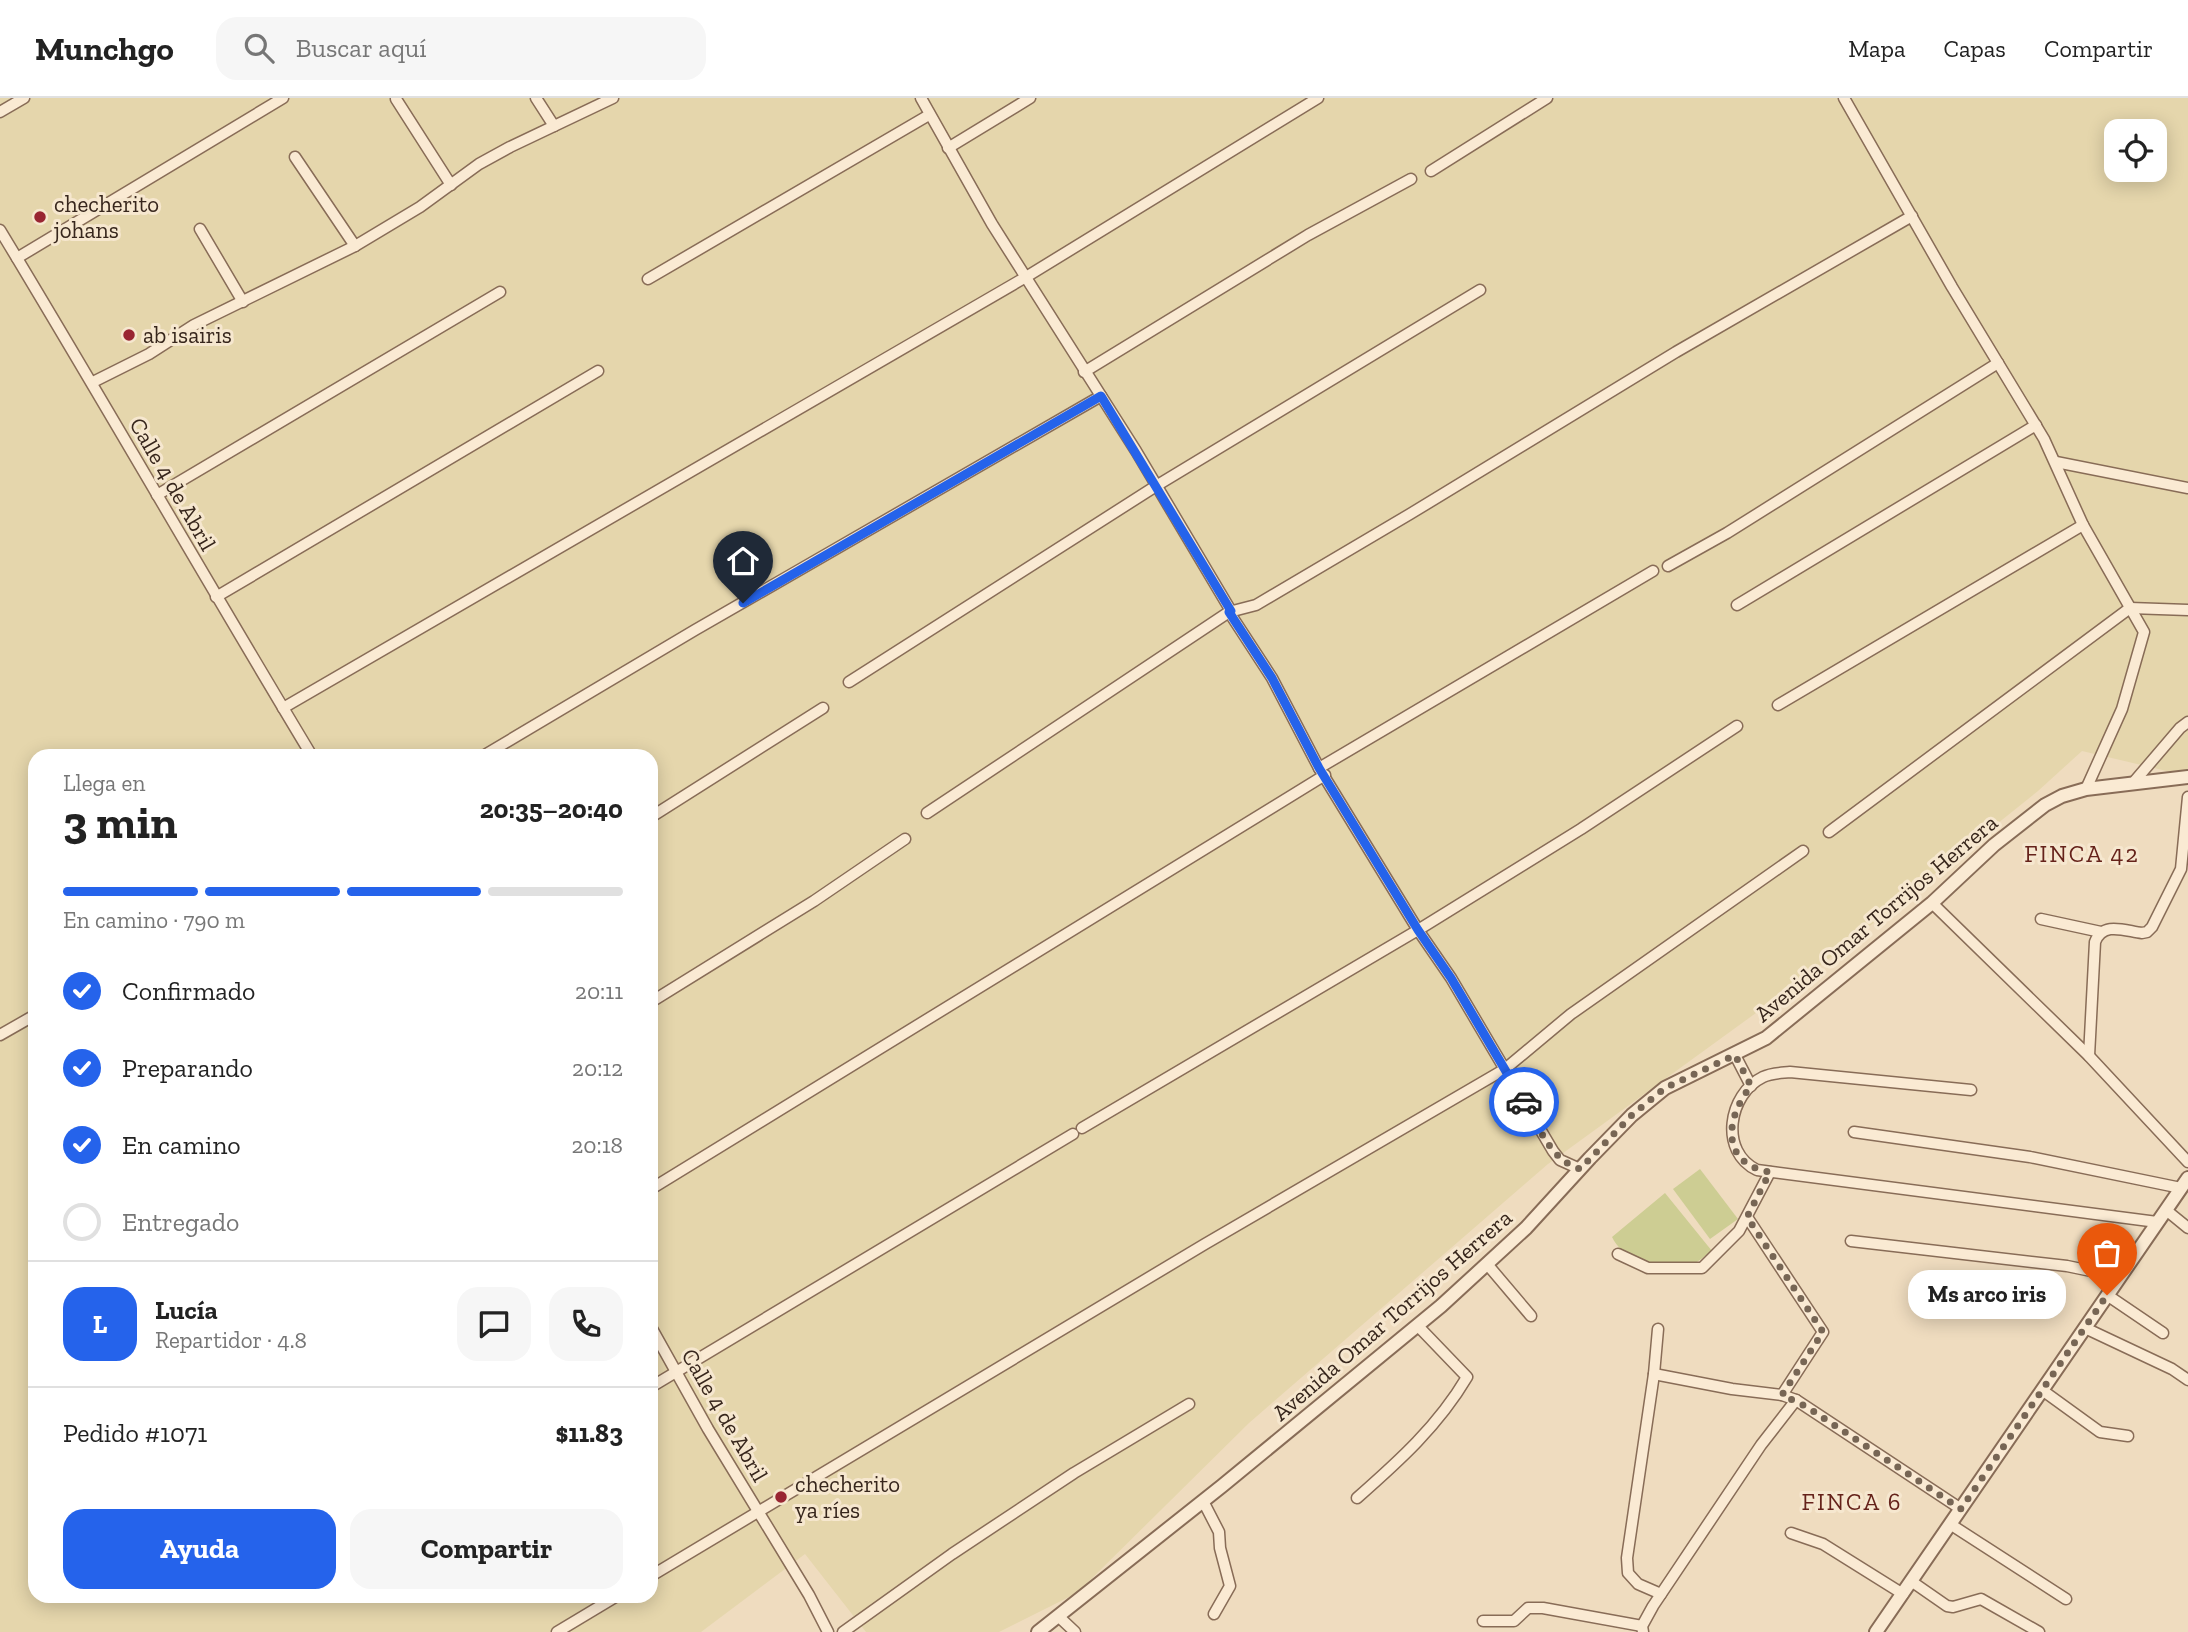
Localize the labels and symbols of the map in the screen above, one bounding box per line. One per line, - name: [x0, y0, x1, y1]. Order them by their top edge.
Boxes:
- place label: checherito johans: [53, 190, 159, 244]
- marker: checherito johans: [32, 209, 48, 225]
- place label: ab isairis: [143, 321, 232, 349]
- marker: ab isairis: [121, 327, 137, 343]
- street label: Calle 4 de Abril: [124, 412, 222, 556]
- pin: [713, 531, 773, 603]
- street label: Avenida Omar Torrijos Herrera: [1749, 808, 2003, 1028]
- district label: FINCA 42: [2024, 839, 2140, 868]
- courier: [1489, 1067, 1559, 1137]
- street label: Avenida Omar Torrijos Herrera: [1267, 1203, 1517, 1427]
- pin: [2077, 1223, 2137, 1295]
- callout: Ms arco iris: [1908, 1270, 2065, 1320]
- street label: Calle 4 de Abril: [676, 1343, 774, 1487]
- place label: checherito ya ríes: [795, 1470, 900, 1524]
- district label: FINCA 6: [1802, 1487, 1903, 1516]
- marker: checherito ya ríes: [773, 1489, 789, 1505]

